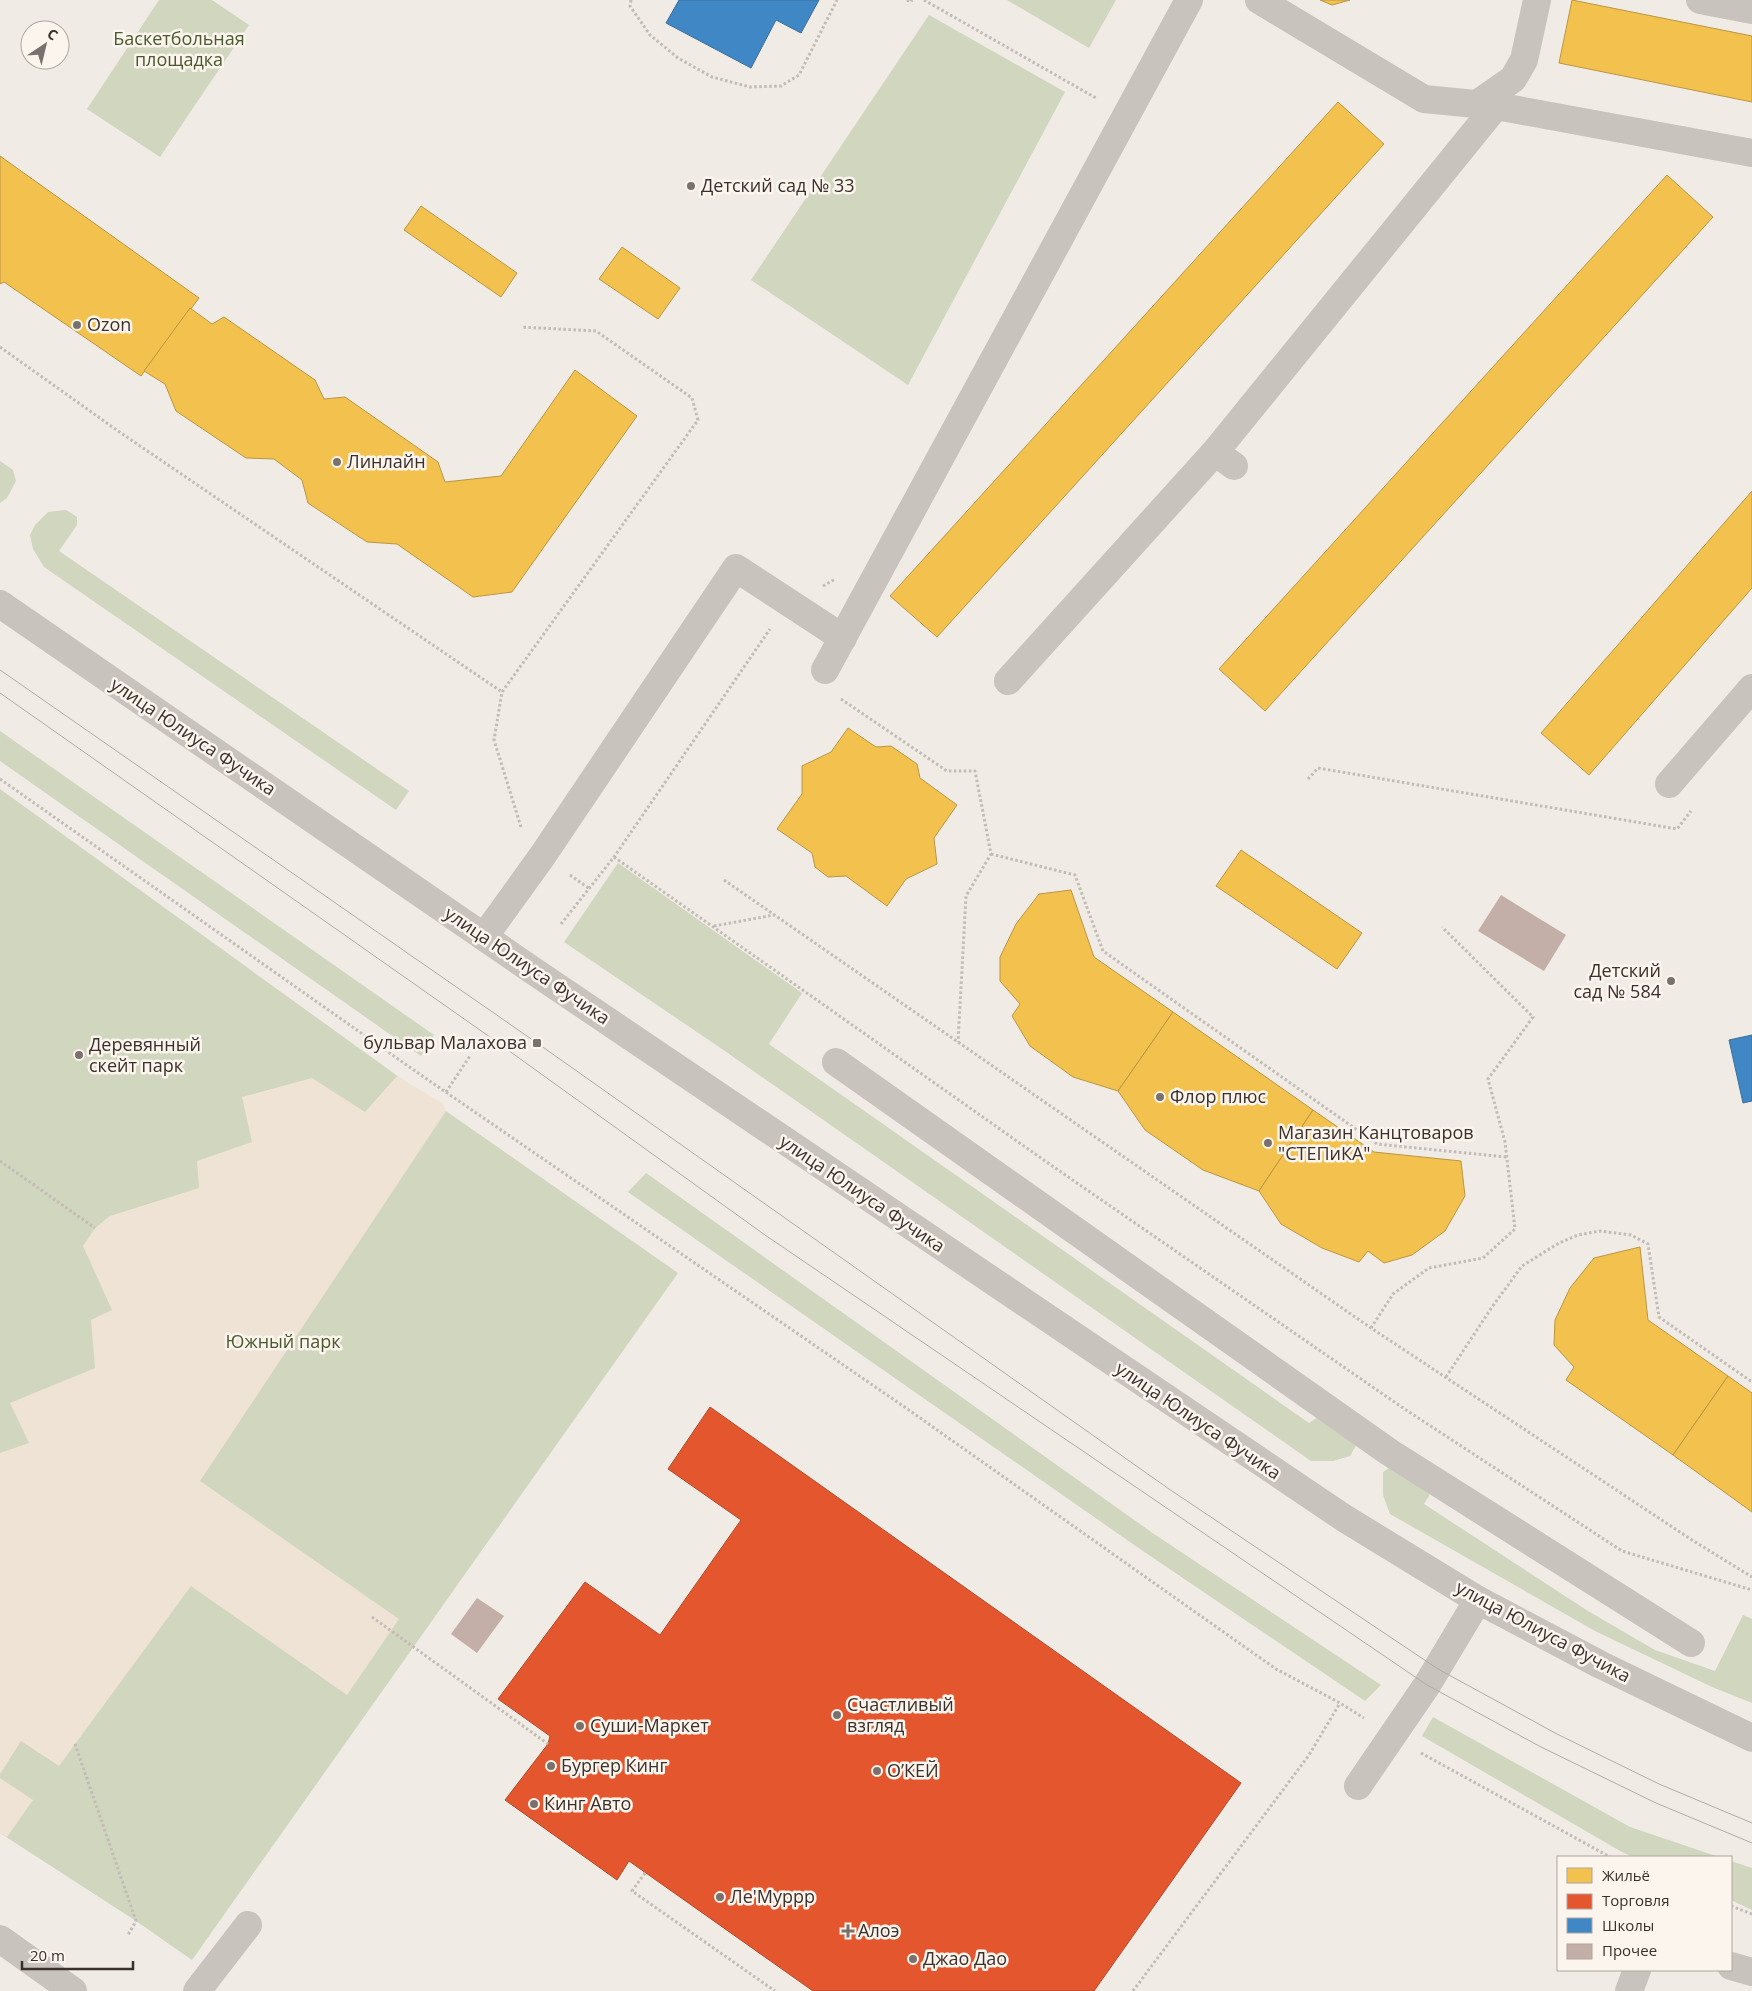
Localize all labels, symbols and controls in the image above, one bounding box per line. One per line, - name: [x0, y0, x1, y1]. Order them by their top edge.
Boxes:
- north arrow: [20, 20, 70, 70]
- text: С: [44, 24, 62, 44]
- park label: Баскетбольная площадка: [113, 26, 245, 71]
- place label: Детский сад № 33: [701, 173, 855, 197]
- marker: Детский сад № 33: [685, 180, 697, 192]
- place label: Ozon: [87, 312, 131, 336]
- marker: Ozon: [71, 319, 83, 331]
- place label: Линлайн: [347, 449, 426, 473]
- marker: Линлайн: [331, 456, 343, 468]
- street label: улица Юлиуса Фучика: [106, 672, 281, 801]
- street label: улица Юлиуса Фучика: [440, 901, 615, 1030]
- place label: Детский сад № 584: [1573, 958, 1661, 1003]
- marker: Детский сад № 584: [1665, 975, 1677, 987]
- place label: бульвар Малахова: [363, 1030, 527, 1054]
- place label: Деревянный скейт парк: [89, 1032, 201, 1077]
- marker: бульвар Малахова: [531, 1037, 543, 1049]
- marker: Деревянный скейт парк: [73, 1049, 85, 1061]
- place label: Флор плюс: [1170, 1084, 1267, 1108]
- marker: Флор плюс: [1154, 1091, 1166, 1103]
- place label: Магазин Канцтоваров "СТЕПиКА": [1278, 1120, 1474, 1165]
- street label: улица Юлиуса Фучика: [775, 1129, 950, 1258]
- marker: Магазин Канцтоваров "СТЕПиКА": [1262, 1137, 1274, 1149]
- park label: Южный парк: [226, 1329, 341, 1353]
- street label: улица Юлиуса Фучика: [1111, 1356, 1286, 1485]
- street label: улица Юлиуса Фучика: [1452, 1575, 1635, 1687]
- place label: Счастливый взгляд: [847, 1692, 954, 1737]
- marker: Счастливый взгляд: [831, 1709, 843, 1721]
- place label: Суши-Маркет: [590, 1713, 709, 1737]
- marker: Суши-Маркет: [574, 1720, 586, 1732]
- place label: Бургер Кинг: [561, 1753, 667, 1777]
- place label: О’КЕЙ: [887, 1758, 939, 1782]
- marker: Бургер Кинг: [545, 1760, 557, 1772]
- marker: О’КЕЙ: [871, 1765, 883, 1777]
- place label: Кинг Авто: [544, 1791, 631, 1815]
- marker: Кинг Авто: [528, 1798, 540, 1810]
- legend: [1557, 1856, 1732, 1971]
- text: Жильё: [1602, 1865, 1650, 1885]
- place label: Ле'Муррр: [730, 1884, 815, 1908]
- text: Торговля: [1602, 1890, 1669, 1910]
- marker: Ле'Муррр: [714, 1891, 726, 1903]
- text: Школы: [1602, 1915, 1654, 1935]
- place label: Алоэ: [858, 1918, 899, 1942]
- marker: Алоэ: [842, 1925, 854, 1937]
- scale bar: [22, 1938, 134, 1970]
- text: Прочее: [1602, 1940, 1657, 1960]
- text: 20 m: [30, 1945, 65, 1965]
- place label: Джао Дао: [923, 1946, 1007, 1970]
- marker: Джао Дао: [907, 1953, 919, 1965]

